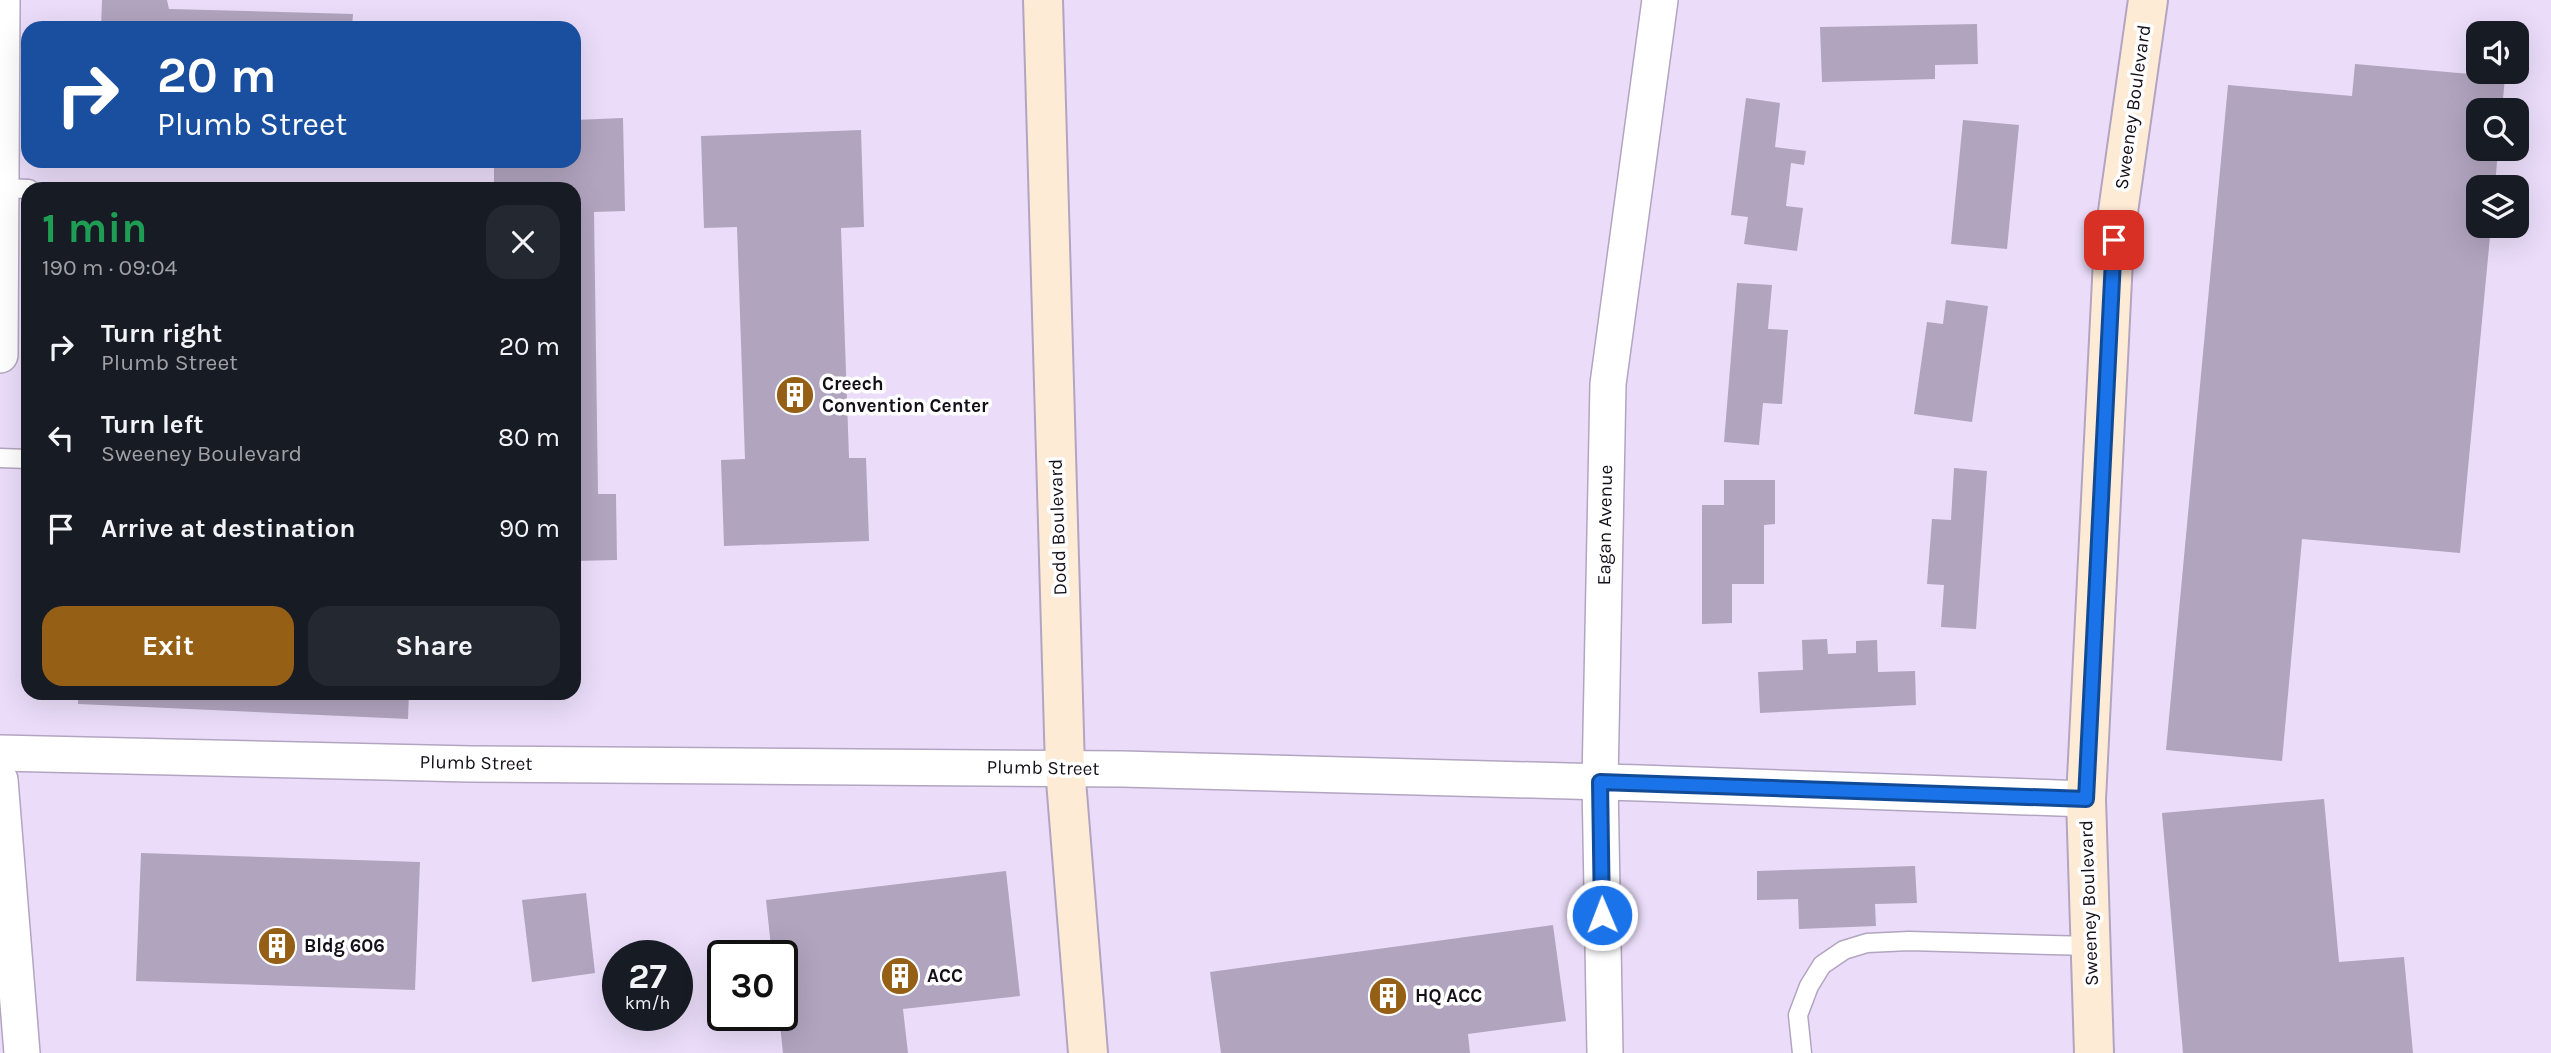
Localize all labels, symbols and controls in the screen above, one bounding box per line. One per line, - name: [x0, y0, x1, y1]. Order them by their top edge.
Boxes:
- map controls: [2466, 21, 2529, 238]
- button: sound: [2466, 21, 2529, 84]
- street label: Sweeney Boulevard: [2111, 23, 2155, 191]
- text: 20 m: [157, 47, 277, 104]
- icon: right: [42, 49, 133, 140]
- button: search: [2466, 98, 2529, 161]
- text: Plumb Street: [157, 106, 347, 143]
- button: layers: [2466, 175, 2529, 238]
- text: 1 min: [42, 203, 147, 253]
- button: close: [486, 205, 560, 279]
- pin: [2084, 210, 2144, 270]
- icon: arrive: [2095, 221, 2133, 259]
- text: 190 m · 09:04: [42, 254, 177, 281]
- text: Turn right: [101, 318, 222, 349]
- icon: right: [42, 328, 80, 366]
- text: 20 m: [499, 331, 560, 362]
- text: Plumb Street: [101, 349, 238, 376]
- place label: Creech Convention Center: [822, 373, 989, 417]
- building icon: Creech Convention Center: [774, 374, 816, 416]
- text: Turn left: [101, 409, 203, 440]
- icon: left: [42, 419, 80, 457]
- text: 80 m: [498, 422, 560, 453]
- text: Sweeney Boulevard: [101, 440, 302, 467]
- street label: Dodd Boulevard: [1045, 458, 1071, 596]
- street label: Eagan Avenue: [1593, 464, 1617, 586]
- icon: arrive: [42, 510, 80, 548]
- text: Arrive at destination: [101, 513, 355, 544]
- text: 90 m: [499, 513, 560, 544]
- button: Exit: [42, 606, 294, 686]
- button: Share: [308, 606, 560, 686]
- street label: Plumb Street: [419, 751, 533, 775]
- street label: Plumb Street: [986, 756, 1100, 780]
- street label: Sweeney Boulevard: [2075, 820, 2103, 986]
- position arrow: [1565, 878, 1639, 952]
- building icon: Bldg 606: [256, 925, 298, 967]
- place label: Bldg 606: [304, 935, 385, 957]
- speed limit sign: 30: [707, 940, 798, 1031]
- building icon: ACC: [879, 955, 921, 997]
- text: 27: [628, 956, 667, 997]
- place label: ACC: [927, 965, 963, 987]
- building icon: HQ ACC: [1367, 975, 1409, 1017]
- place label: HQ ACC: [1415, 985, 1482, 1007]
- text: km/h: [625, 992, 670, 1014]

